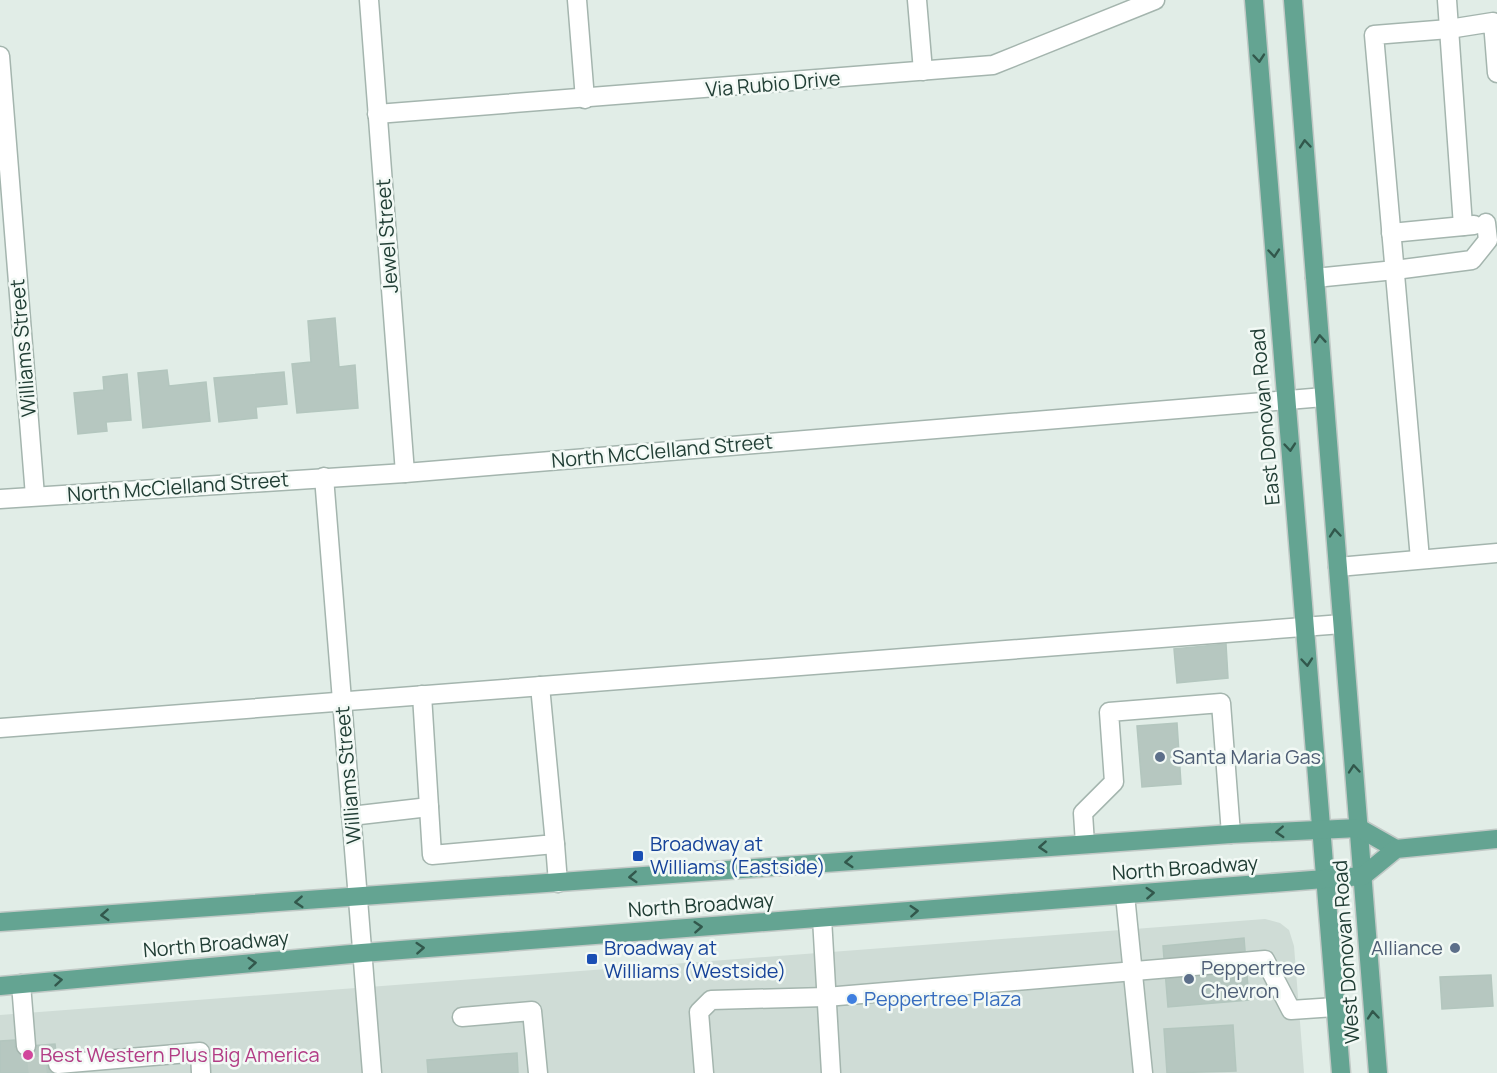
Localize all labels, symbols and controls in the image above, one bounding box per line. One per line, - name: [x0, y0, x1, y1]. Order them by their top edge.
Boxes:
- one-way arrow: [1252, 54, 1265, 63]
- street label: Via Rubio Drive: [705, 64, 841, 103]
- one-way arrow: [1299, 140, 1312, 149]
- street label: Jewel Street: [369, 178, 404, 294]
- one-way arrow: [1268, 248, 1281, 257]
- street label: Williams Street: [3, 278, 42, 418]
- street label: East Donovan Road: [1243, 327, 1286, 507]
- one-way arrow: [1314, 334, 1327, 343]
- street label: North McClelland Street: [550, 427, 774, 474]
- one-way arrow: [1283, 443, 1296, 452]
- street label: North McClelland Street: [66, 465, 290, 508]
- one-way arrow: [1329, 529, 1342, 538]
- one-way arrow: [1301, 658, 1314, 667]
- street label: Williams Street: [328, 705, 367, 845]
- place label: Santa Maria Gas: [1172, 743, 1321, 770]
- marker: Santa Maria Gas: [1153, 750, 1167, 764]
- one-way arrow: [1348, 765, 1361, 774]
- one-way arrow: [1275, 825, 1284, 838]
- place label: Broadway at Williams (Eastside): [650, 830, 826, 880]
- one-way arrow: [1039, 841, 1048, 854]
- marker: Broadway at Williams (Eastside): [631, 849, 645, 863]
- street label: North Broadway: [1111, 849, 1259, 886]
- one-way arrow: [844, 855, 853, 868]
- street label: West Donovan Road: [1326, 859, 1365, 1045]
- one-way arrow: [629, 871, 638, 884]
- street label: North Broadway: [627, 886, 775, 923]
- one-way arrow: [1146, 887, 1155, 900]
- one-way arrow: [295, 895, 304, 908]
- one-way arrow: [909, 905, 918, 918]
- one-way arrow: [100, 908, 109, 921]
- one-way arrow: [694, 921, 703, 934]
- street label: North Broadway: [142, 924, 291, 963]
- place label: Broadway at Williams (Westside): [604, 934, 786, 984]
- place label: Alliance: [1371, 934, 1443, 961]
- marker: Alliance: [1448, 941, 1462, 955]
- one-way arrow: [416, 942, 425, 955]
- marker: Broadway at Williams (Westside): [585, 952, 599, 966]
- place label: Peppertree Chevron: [1201, 954, 1305, 1004]
- one-way arrow: [248, 957, 257, 970]
- marker: Peppertree Chevron: [1182, 972, 1196, 986]
- one-way arrow: [54, 974, 63, 987]
- place label: Peppertree Plaza: [864, 985, 1021, 1012]
- marker: Peppertree Plaza: [845, 992, 859, 1006]
- one-way arrow: [1367, 1010, 1380, 1019]
- place label: Best Western Plus Big America: [40, 1041, 320, 1068]
- marker: Best Western Plus Big America: [21, 1048, 35, 1062]

